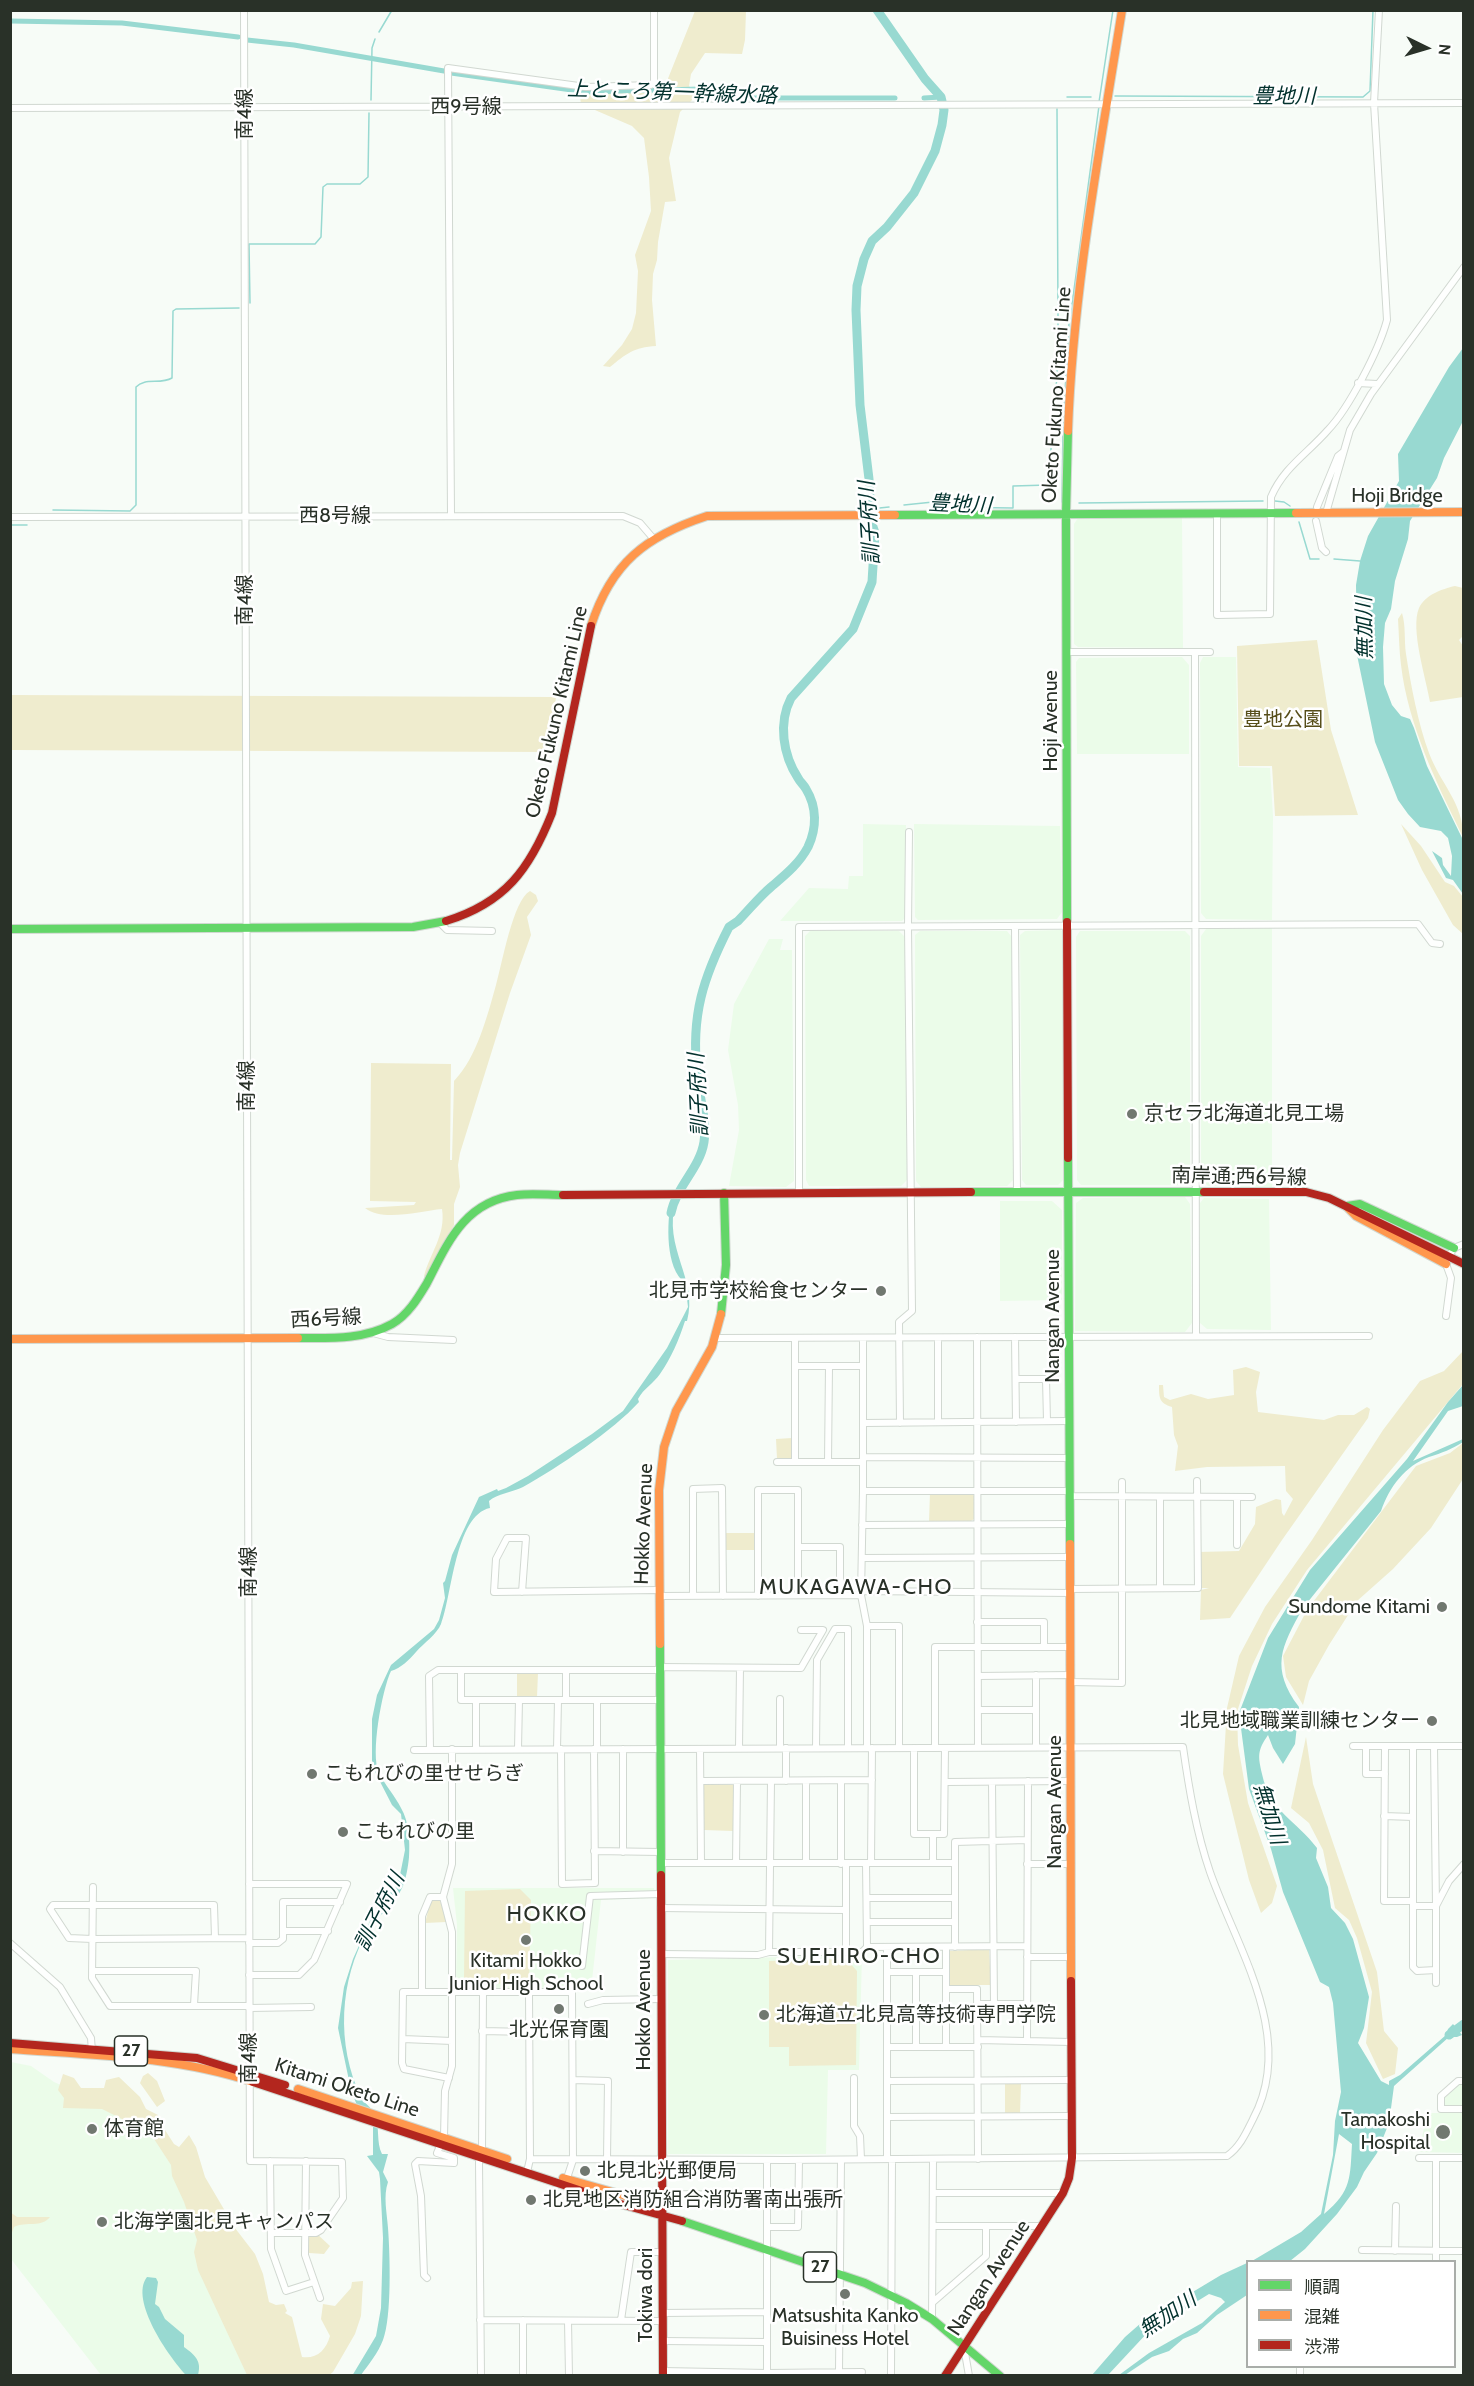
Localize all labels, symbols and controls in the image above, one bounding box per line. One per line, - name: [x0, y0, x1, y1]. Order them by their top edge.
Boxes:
- north arrow: [1396, 18, 1456, 78]
- text: N: [1434, 43, 1454, 56]
- water label: 上ところ第一幹線水路: [567, 77, 777, 109]
- water label: 豊地川: [1253, 84, 1315, 110]
- street label: 南4線: [233, 88, 257, 140]
- street label: 西9号線: [430, 95, 502, 119]
- street label: Oketo Fukuno Kitami Line: [1037, 286, 1077, 504]
- water label: 訓子府川: [855, 480, 885, 566]
- street label: Hoji Bridge: [1351, 484, 1443, 508]
- water label: 豊地川: [928, 491, 992, 519]
- street label: 西8号線: [299, 504, 371, 528]
- street label: 南4線: [233, 574, 257, 626]
- water label: 無加川: [1352, 596, 1378, 660]
- street label: Oketo Fukuno Kitami Line: [521, 604, 593, 820]
- street label: Hoji Avenue: [1039, 670, 1063, 772]
- park label: 豊地公園: [1243, 708, 1323, 732]
- water label: 訓子府川: [684, 1052, 714, 1138]
- street label: 南4線: [235, 1060, 259, 1112]
- place label: 京セラ北海道北見工場: [1144, 1102, 1344, 1126]
- marker: 京セラ北海道北見工場: [1125, 1107, 1139, 1121]
- street label: 南岸通;西6号線: [1171, 1164, 1307, 1190]
- street label: Nangan Avenue: [1041, 1249, 1065, 1383]
- place label: 北見市学校給食センター: [649, 1279, 869, 1303]
- marker: 北見市学校給食センター: [874, 1284, 888, 1298]
- street label: 西6号線: [290, 1305, 362, 1333]
- street label: Hokko Avenue: [630, 1463, 658, 1585]
- street label: 南4線: [237, 1546, 261, 1598]
- district label: MUKAGAWA-CHO: [759, 1575, 953, 1601]
- place label: Sundome Kitami: [1288, 1595, 1430, 1619]
- marker: Sundome Kitami: [1435, 1600, 1449, 1614]
- place label: 北見地域職業訓練センター: [1180, 1709, 1420, 1733]
- marker: 北見地域職業訓練センター: [1425, 1714, 1439, 1728]
- street label: Nangan Avenue: [1043, 1735, 1067, 1869]
- place label: こもれびの里せせらぎ: [324, 1762, 524, 1786]
- marker: こもれびの里せせらぎ: [305, 1767, 319, 1781]
- water label: 無加川: [1248, 1780, 1290, 1848]
- place label: こもれびの里: [355, 1820, 475, 1844]
- marker: こもれびの里: [336, 1825, 350, 1839]
- water label: 訓子府川: [350, 1869, 410, 1955]
- district label: HOKKO: [506, 1902, 588, 1928]
- marker: Kitami Hokko Junior High School: [519, 1933, 533, 1947]
- district label: SUEHIRO-CHO: [777, 1944, 941, 1970]
- place label: Kitami Hokko Junior High School: [449, 1949, 603, 1996]
- street label: Hokko Avenue: [632, 1949, 656, 2071]
- marker: 北光保育園: [552, 2002, 566, 2016]
- place label: 北海道立北見高等技術専門学院: [776, 2003, 1056, 2027]
- marker: 北海道立北見高等技術専門学院: [757, 2008, 771, 2022]
- place label: 北光保育園: [509, 2018, 609, 2042]
- street label: 南4線: [237, 2032, 261, 2084]
- road number: 27: [114, 2036, 148, 2066]
- street label: Kitami Oketo Line: [272, 2053, 422, 2123]
- place label: Tamakoshi Hospital: [1341, 2108, 1430, 2155]
- place label: 体育館: [104, 2117, 164, 2141]
- marker: 体育館: [85, 2122, 99, 2136]
- marker: Tamakoshi Hospital: [1434, 2123, 1452, 2141]
- place label: 北見北光郵便局: [597, 2159, 737, 2183]
- marker: 北見北光郵便局: [578, 2164, 592, 2178]
- place label: 北見地区消防組合消防署南出張所: [543, 2188, 843, 2212]
- marker: 北見地区消防組合消防署南出張所: [524, 2193, 538, 2207]
- place label: 北海学園北見キャンパス: [114, 2210, 334, 2234]
- marker: 北海学園北見キャンパス: [95, 2215, 109, 2229]
- street label: Nangan Avenue: [943, 2216, 1035, 2340]
- street label: Tokiwa dori: [634, 2248, 658, 2342]
- road number: 27: [804, 2252, 836, 2282]
- legend: [1246, 2260, 1456, 2368]
- text: 順調: [1304, 2276, 1340, 2298]
- marker: Matsushita Kanko Buisiness Hotel: [838, 2287, 852, 2301]
- water label: 無加川: [1135, 2287, 1201, 2343]
- place label: Matsushita Kanko Buisiness Hotel: [772, 2304, 918, 2351]
- text: 混雑: [1304, 2306, 1340, 2328]
- text: 渋滞: [1304, 2336, 1340, 2358]

